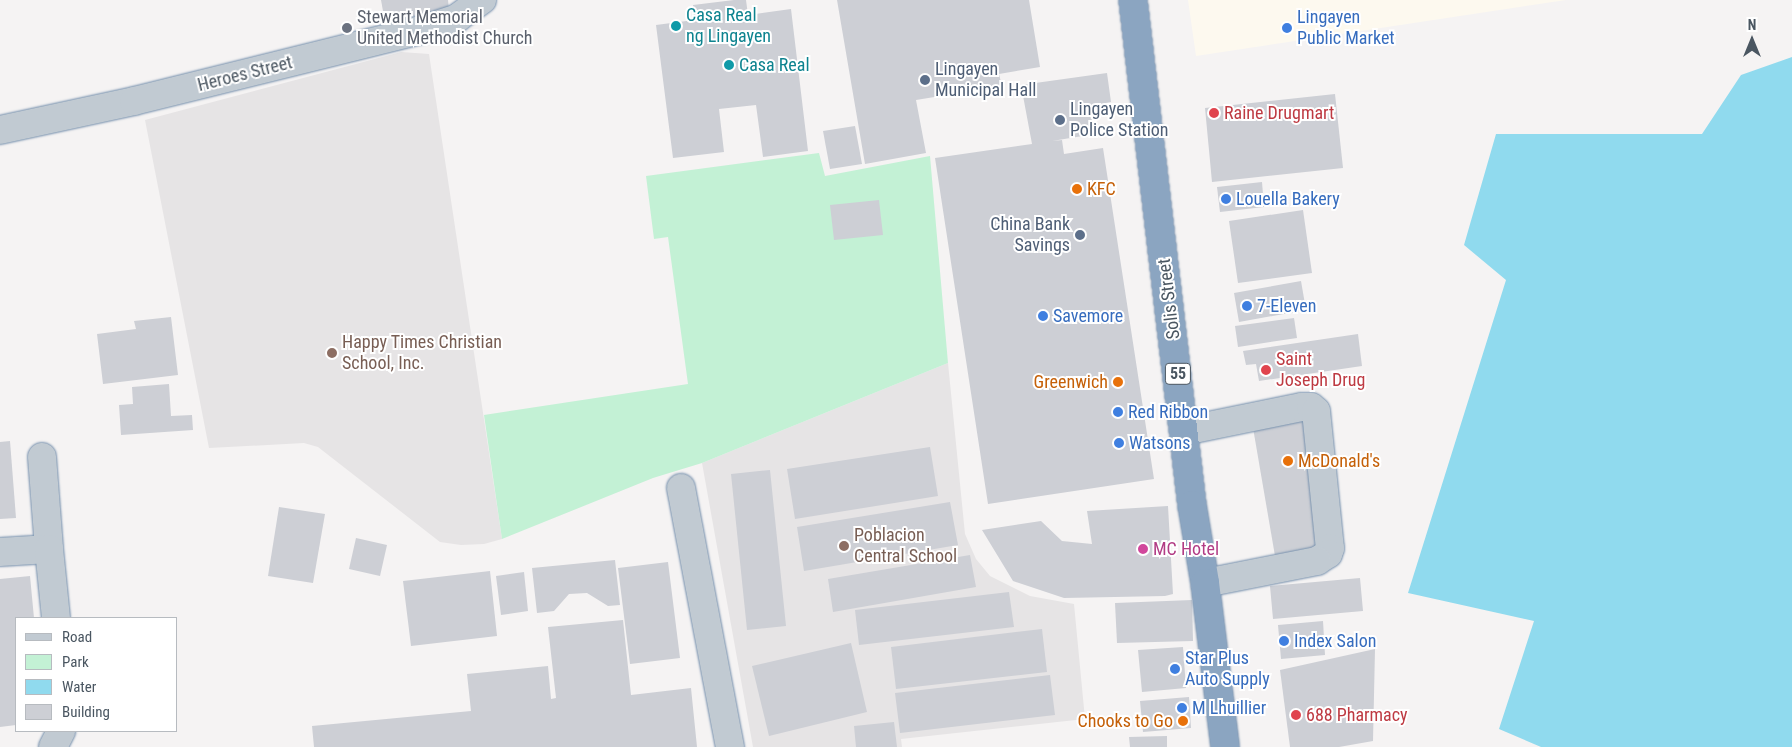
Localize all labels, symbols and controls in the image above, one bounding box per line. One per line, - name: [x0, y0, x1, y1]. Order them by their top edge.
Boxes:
- place label: Casa Real ng Lingayen: [686, 5, 771, 48]
- place label: Stewart Memorial United Methodist Church: [357, 7, 533, 50]
- place label: Lingayen Public Market: [1297, 7, 1395, 50]
- north arrow: [1727, 15, 1777, 65]
- text: N: [1748, 17, 1756, 33]
- marker: Casa Real ng Lingayen: [670, 20, 682, 32]
- marker: Stewart Memorial United Methodist Church: [341, 22, 353, 34]
- marker: Lingayen Public Market: [1281, 22, 1293, 34]
- street label: Heroes Street: [195, 52, 295, 96]
- place label: Casa Real: [739, 54, 810, 76]
- marker: Casa Real: [723, 59, 735, 71]
- place label: Lingayen Municipal Hall: [935, 59, 1036, 102]
- marker: Lingayen Municipal Hall: [919, 74, 931, 86]
- place label: Lingayen Police Station: [1070, 99, 1169, 142]
- place label: Raine Drugmart: [1224, 102, 1334, 124]
- marker: Raine Drugmart: [1208, 107, 1220, 119]
- marker: Lingayen Police Station: [1054, 114, 1066, 126]
- place label: KFC: [1087, 178, 1116, 200]
- marker: KFC: [1071, 183, 1083, 195]
- place label: Louella Bakery: [1236, 188, 1340, 210]
- marker: Louella Bakery: [1220, 193, 1232, 205]
- place label: China Bank Savings: [990, 214, 1070, 256]
- marker: China Bank Savings: [1074, 229, 1086, 241]
- street label: Solis Street: [1153, 257, 1185, 341]
- place label: 7-Eleven: [1257, 295, 1316, 317]
- marker: 7-Eleven: [1241, 300, 1253, 312]
- place label: Savemore: [1053, 305, 1123, 327]
- marker: Savemore: [1037, 310, 1049, 322]
- place label: Happy Times Christian School, Inc.: [342, 332, 502, 374]
- marker: Happy Times Christian School, Inc.: [326, 347, 338, 359]
- place label: Saint Joseph Drug: [1276, 349, 1365, 392]
- road number: 55: [1164, 360, 1192, 388]
- marker: Saint Joseph Drug: [1260, 364, 1272, 376]
- place label: Greenwich: [1034, 371, 1108, 393]
- marker: Greenwich: [1112, 376, 1124, 388]
- place label: Red Ribbon: [1128, 401, 1208, 423]
- marker: Red Ribbon: [1112, 406, 1124, 418]
- place label: Watsons: [1129, 432, 1191, 454]
- marker: Watsons: [1113, 437, 1125, 449]
- place label: McDonald's: [1298, 450, 1380, 472]
- marker: McDonald's: [1282, 455, 1294, 467]
- place label: Poblacion Central School: [854, 525, 957, 568]
- place label: MC Hotel: [1153, 538, 1219, 560]
- marker: Poblacion Central School: [838, 540, 850, 552]
- marker: MC Hotel: [1137, 543, 1149, 555]
- legend: [15, 617, 178, 732]
- text: Road: [62, 628, 92, 646]
- place label: Index Salon: [1294, 630, 1376, 652]
- marker: Index Salon: [1278, 635, 1290, 647]
- place label: Star Plus Auto Supply: [1185, 648, 1270, 691]
- text: Park: [62, 653, 89, 671]
- marker: Star Plus Auto Supply: [1169, 663, 1181, 675]
- text: Water: [62, 678, 96, 696]
- place label: M Lhuillier: [1192, 697, 1266, 719]
- marker: M Lhuillier: [1176, 702, 1188, 714]
- text: Building: [62, 703, 110, 721]
- place label: 688 Pharmacy: [1306, 704, 1408, 726]
- marker: 688 Pharmacy: [1290, 709, 1302, 721]
- place label: Chooks to Go: [1078, 710, 1173, 732]
- marker: Chooks to Go: [1177, 715, 1189, 727]

